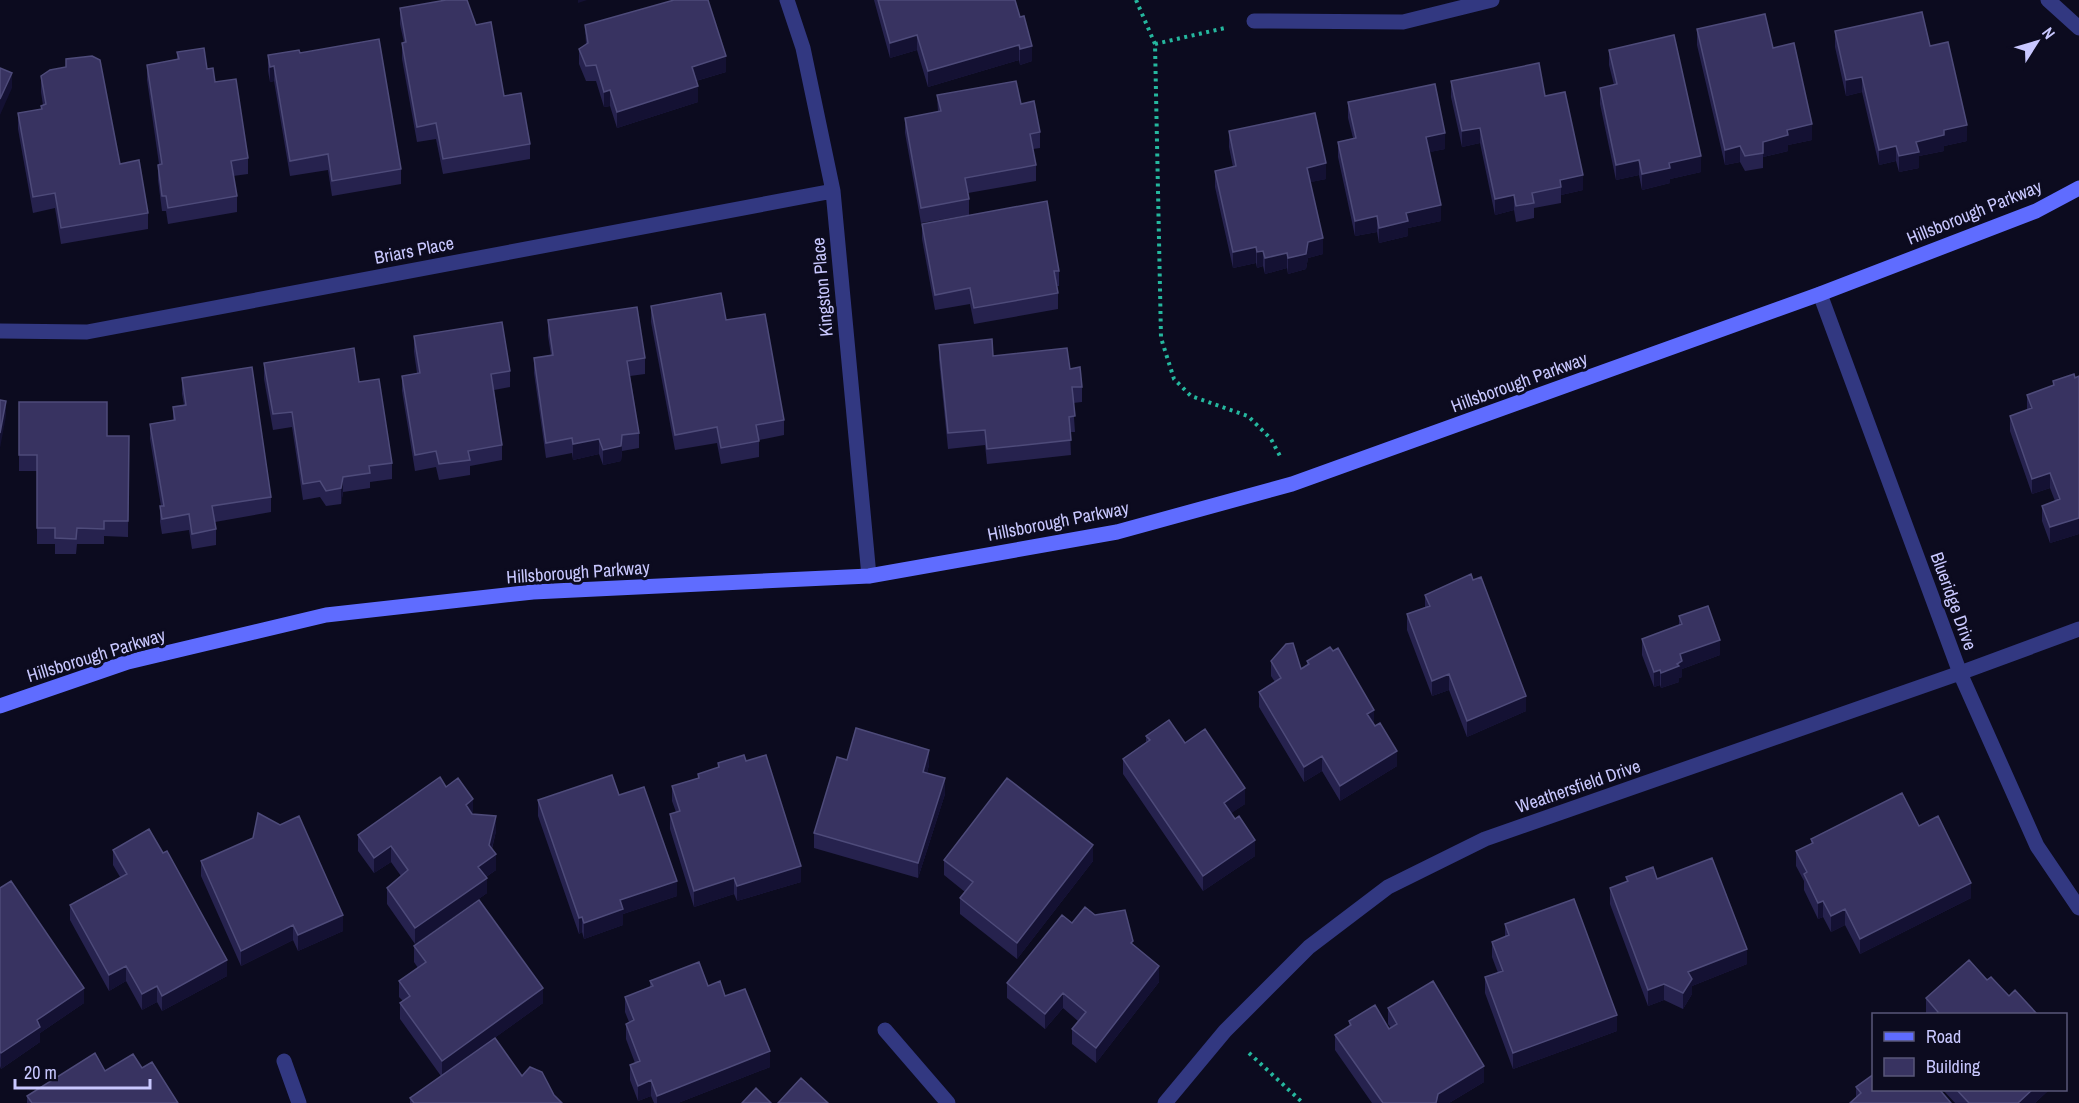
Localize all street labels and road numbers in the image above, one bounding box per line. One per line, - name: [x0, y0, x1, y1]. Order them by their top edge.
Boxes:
- street label: Hillsborough Parkway: [1903, 173, 2046, 250]
- street label: Briars Place: [372, 230, 456, 270]
- street label: Kingston Place: [805, 236, 839, 338]
- street label: Hillsborough Parkway: [1447, 345, 1591, 418]
- street label: Hillsborough Parkway: [985, 495, 1131, 547]
- street label: Blueridge Drive: [1925, 549, 1983, 653]
- street label: Hillsborough Parkway: [506, 554, 651, 589]
- street label: Hillsborough Parkway: [24, 622, 169, 688]
- street label: Weathersfield Drive: [1512, 753, 1644, 819]

